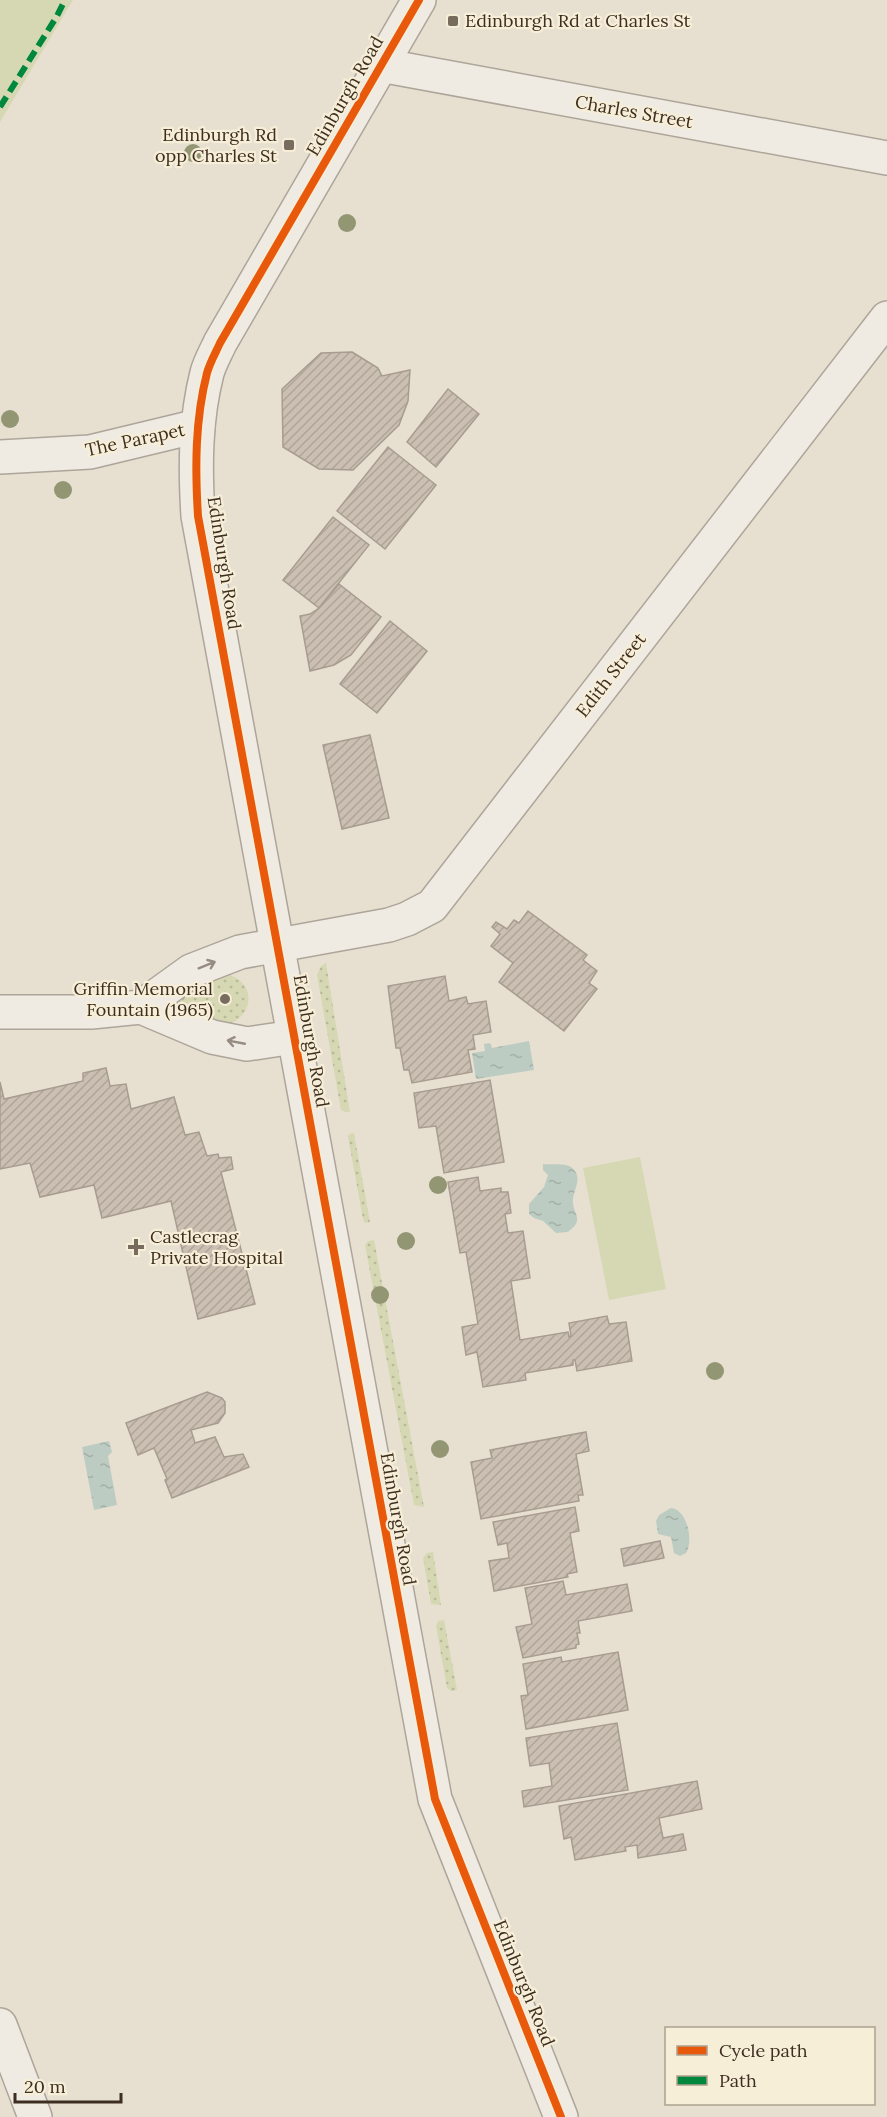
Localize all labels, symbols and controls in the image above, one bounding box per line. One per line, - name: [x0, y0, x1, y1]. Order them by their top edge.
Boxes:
- place label: Edinburgh Rd at Charles St: [465, 9, 691, 32]
- marker: Edinburgh Rd at Charles St: [446, 14, 460, 28]
- street label: Edinburgh Road: [301, 32, 388, 160]
- street label: Charles Street: [573, 90, 695, 133]
- place label: Edinburgh Rd opp Charles St: [155, 123, 277, 167]
- marker: Edinburgh Rd opp Charles St: [282, 138, 296, 152]
- street label: The Parapet: [83, 418, 187, 461]
- street label: Edinburgh Road: [203, 495, 246, 631]
- street label: Edith Street: [571, 628, 651, 721]
- one-way arrow: [198, 959, 216, 970]
- street label: Edinburgh Road: [288, 973, 335, 1109]
- place label: Griffin Memorial Fountain (1965): [74, 977, 213, 1021]
- marker: Griffin Memorial Fountain (1965): [218, 992, 232, 1006]
- one-way arrow: [227, 1036, 247, 1047]
- place label: Castlecrag Private Hospital: [150, 1225, 283, 1269]
- marker: Castlecrag Private Hospital: [127, 1238, 145, 1256]
- street label: Edinburgh Road: [375, 1451, 422, 1587]
- street label: Edinburgh Road: [489, 1916, 560, 2050]
- legend: [665, 2027, 875, 2105]
- text: Cycle path: [719, 2039, 808, 2062]
- scale bar: [15, 2066, 122, 2104]
- text: Path: [719, 2069, 757, 2092]
- text: 20 m: [24, 2075, 66, 2098]

